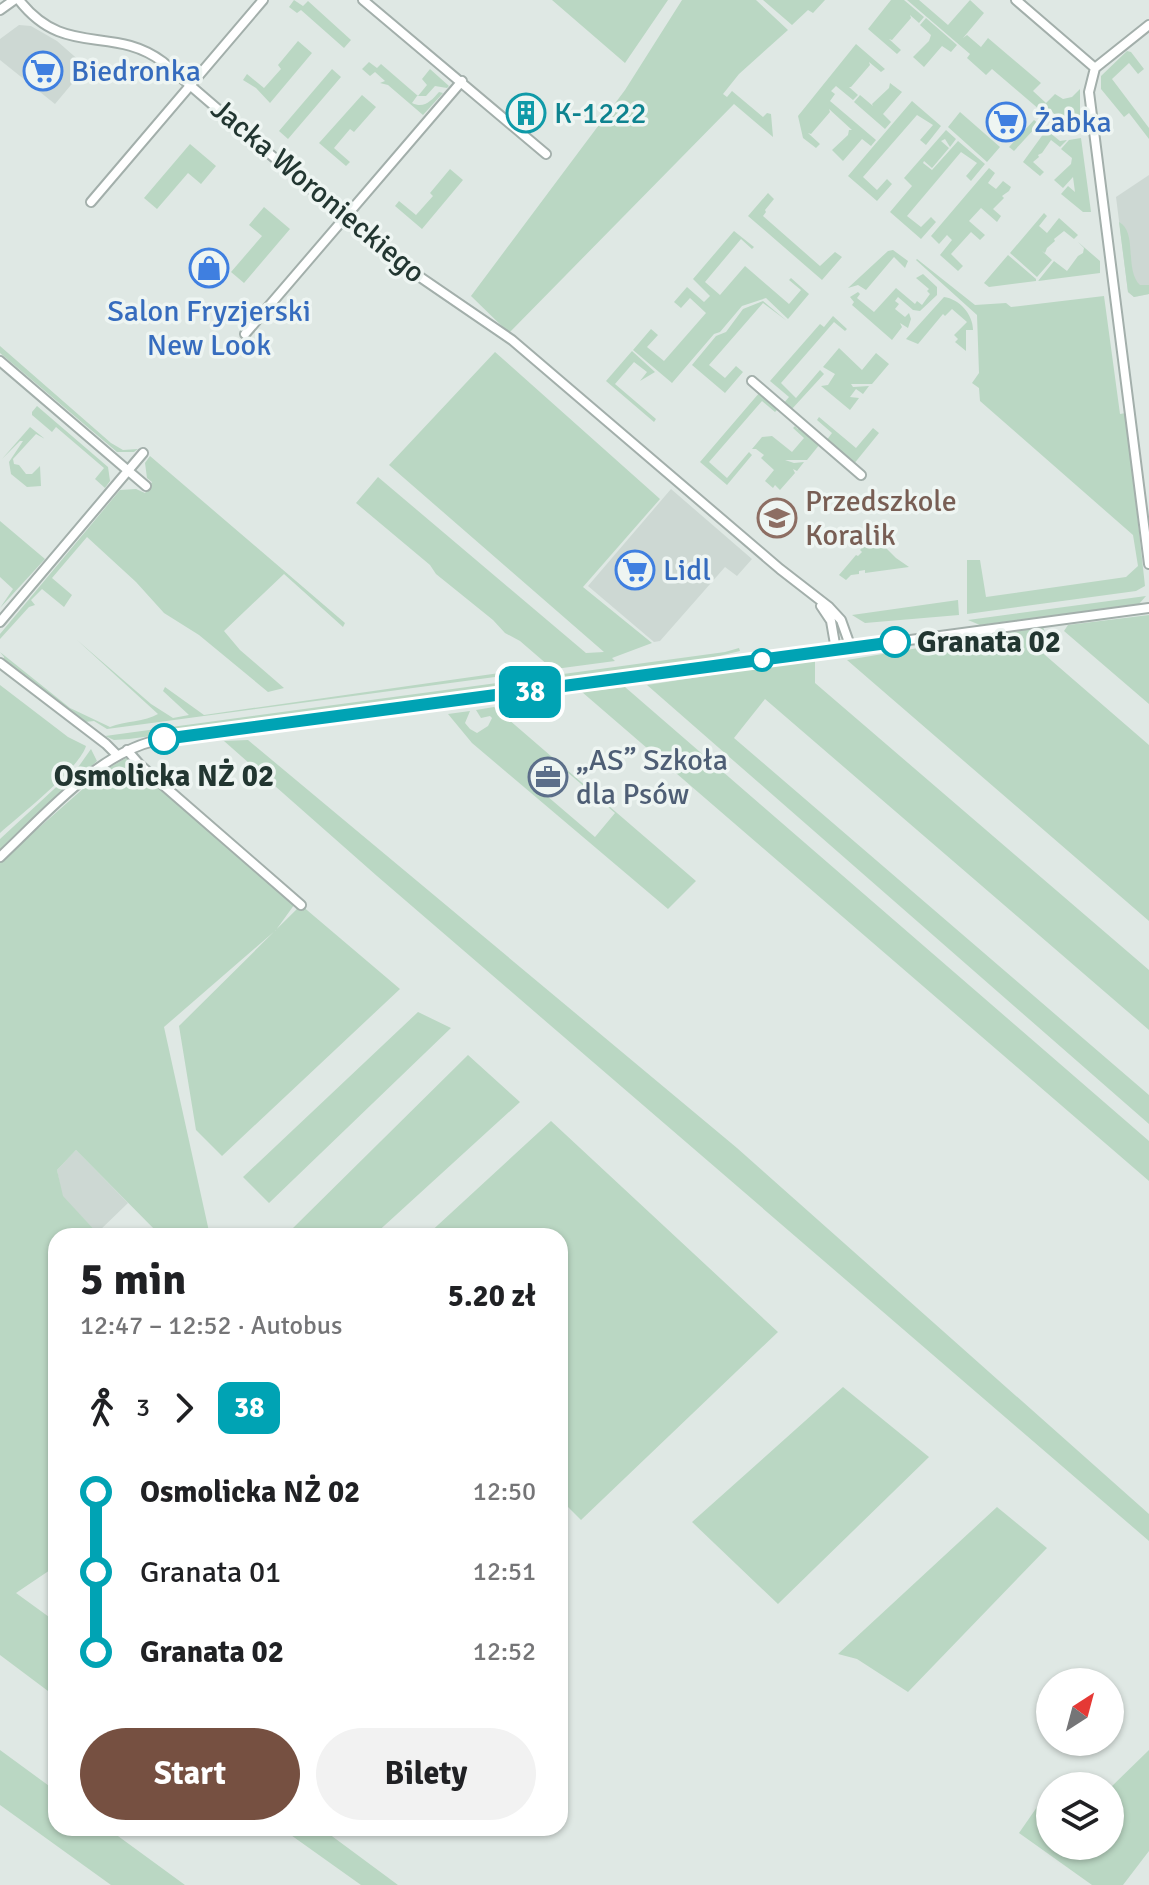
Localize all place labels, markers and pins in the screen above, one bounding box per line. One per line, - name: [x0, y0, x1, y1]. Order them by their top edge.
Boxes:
- supermarket icon: Biedronka: [22, 50, 64, 92]
- place label: Biedronka: [71, 53, 201, 90]
- building icon: K-1222: [505, 92, 547, 134]
- place label: K-1222: [554, 95, 647, 132]
- supermarket icon: Żabka: [985, 101, 1027, 143]
- place label: Żabka: [1034, 104, 1112, 141]
- shop icon: Salon Fryzjerski New Look: [188, 247, 230, 289]
- place label: Salon Fryzjerski New Look: [107, 293, 311, 364]
- place label: Przedszkole Koralik: [805, 483, 957, 554]
- school or university icon: Przedszkole Koralik: [756, 497, 798, 539]
- supermarket icon: Lidl: [614, 549, 656, 591]
- place label: Lidl: [663, 552, 711, 589]
- place label: Granata 02: [917, 624, 1061, 661]
- marker: Granata 02: [880, 627, 910, 657]
- unlabelled marker: [751, 649, 773, 671]
- marker: Osmolicka NŻ 02: [149, 724, 179, 754]
- place label: „AS” Szkoła dla Psów: [576, 742, 728, 813]
- office icon: „AS” Szkoła dla Psów: [527, 756, 569, 798]
- place label: Osmolicka NŻ 02: [54, 758, 274, 795]

